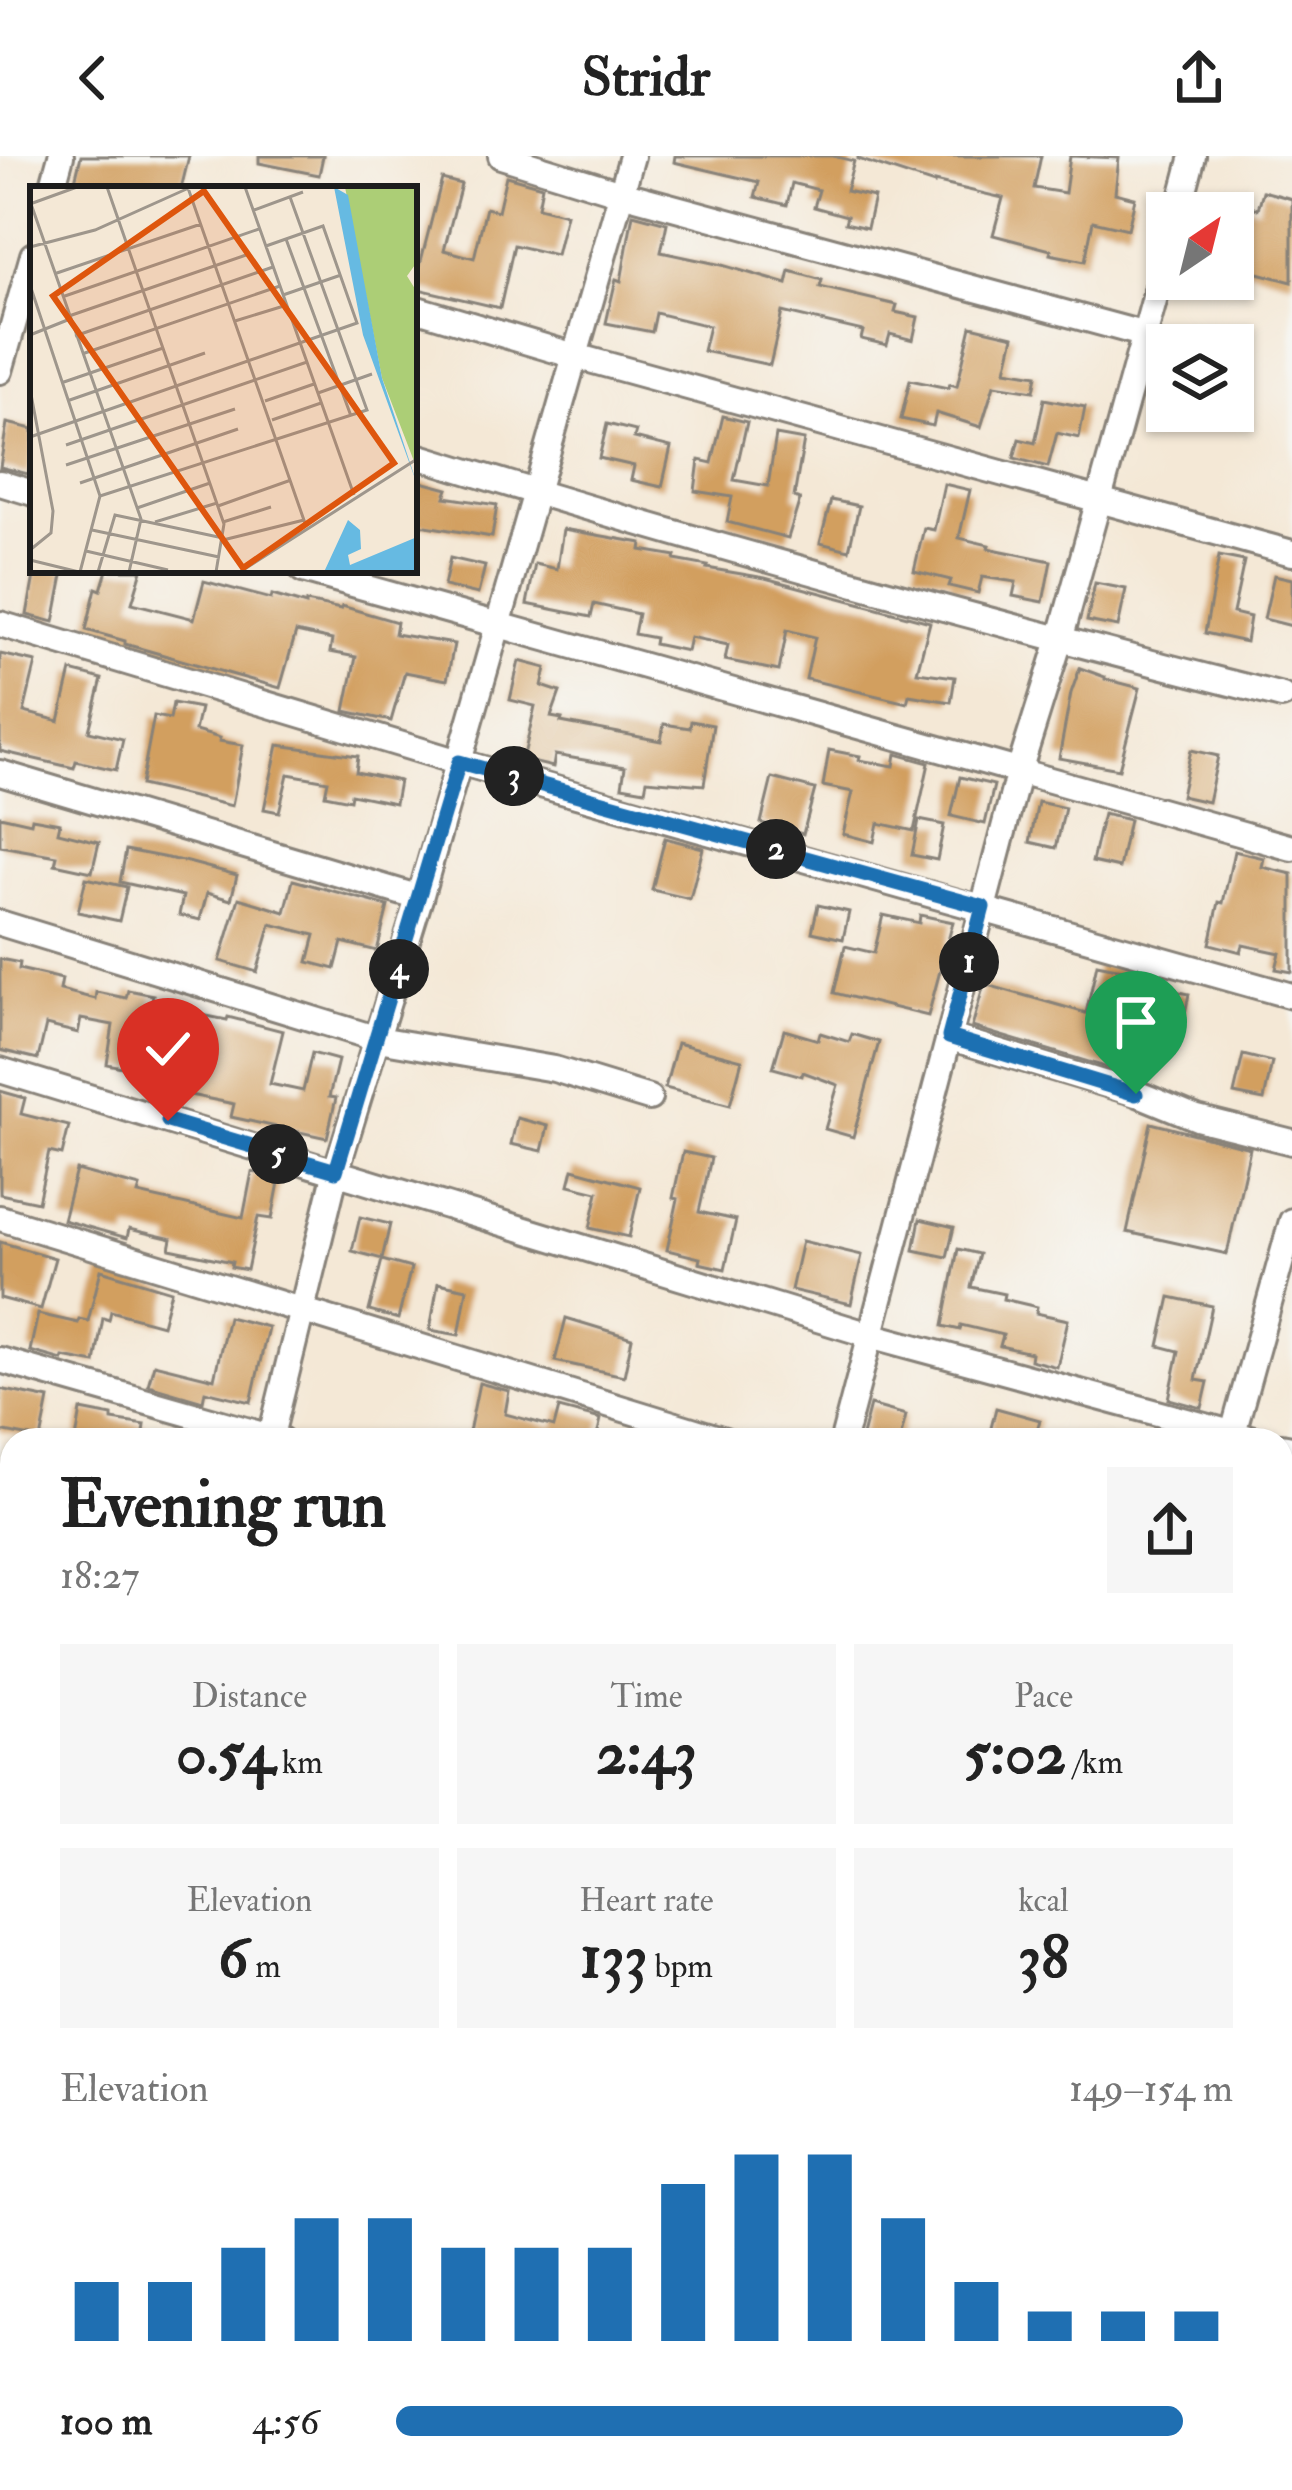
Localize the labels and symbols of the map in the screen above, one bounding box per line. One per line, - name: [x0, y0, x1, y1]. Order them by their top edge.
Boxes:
- inset map: [30, 186, 417, 573]
- north arrow: [1146, 192, 1254, 300]
- pin: 3: [484, 746, 544, 806]
- pin: 2: [746, 819, 806, 879]
- pin: 1: [939, 932, 999, 992]
- pin: 4: [369, 939, 429, 999]
- pin: [1085, 971, 1187, 1094]
- pin: [117, 998, 219, 1121]
- pin: 5: [248, 1124, 308, 1184]

